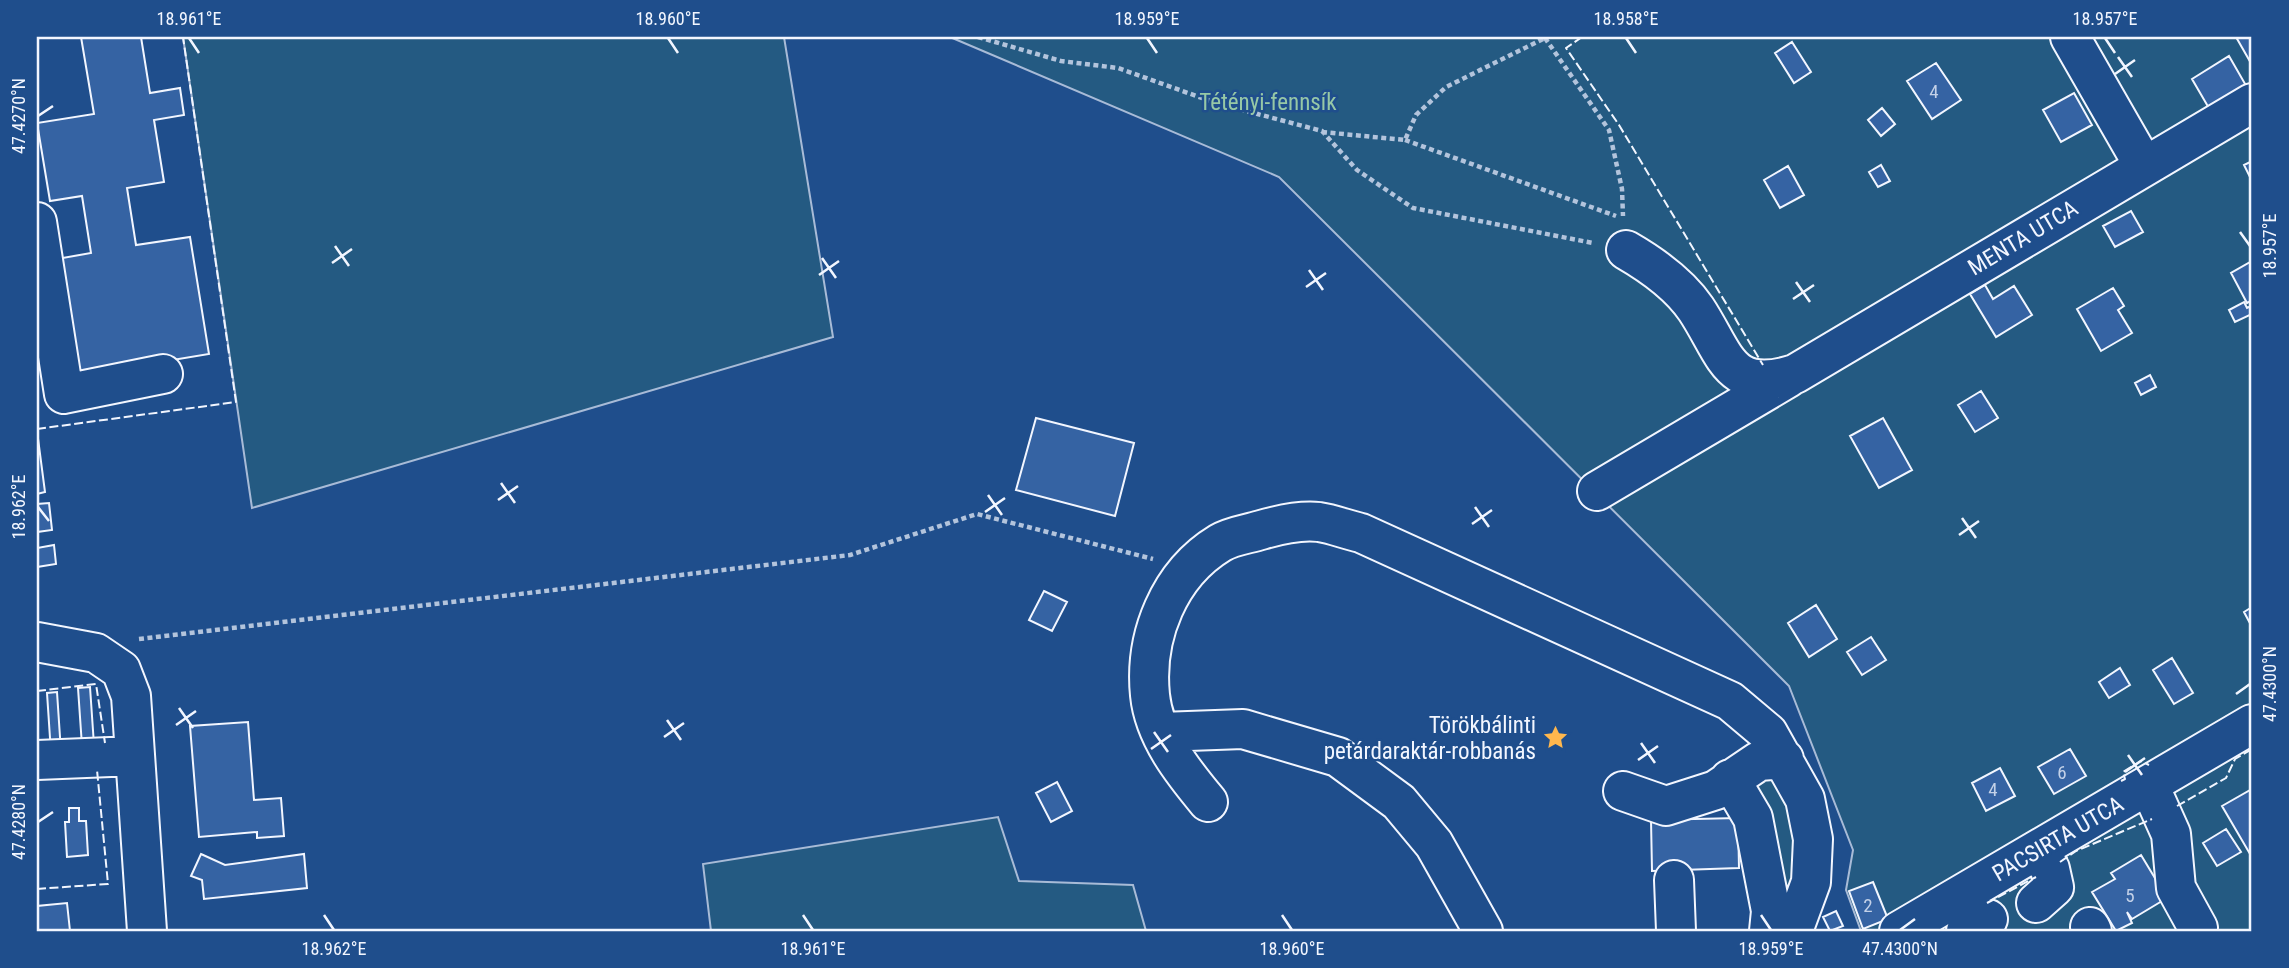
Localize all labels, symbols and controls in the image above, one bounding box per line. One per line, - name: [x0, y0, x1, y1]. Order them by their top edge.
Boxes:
- text: 18.961°E: [157, 8, 221, 29]
- text: 18.960°E: [636, 8, 700, 29]
- text: 18.959°E: [1115, 8, 1179, 29]
- text: 18.958°E: [1594, 8, 1658, 29]
- text: 18.957°E: [2073, 8, 2137, 29]
- text: 47.4270°N: [8, 78, 29, 154]
- house number: 4: [1929, 80, 1939, 103]
- park label: Tétényi-fennsík: [1199, 89, 1337, 116]
- street label: MENTA UTCA: [1963, 195, 2083, 281]
- text: 18.957°E: [2259, 214, 2280, 278]
- text: 18.962°E: [8, 475, 29, 539]
- text: 47.4300°N: [2259, 646, 2280, 722]
- place label: Törökbálinti petárdaraktár-robbanás: [1324, 712, 1536, 765]
- place icon: Törökbálinti petárdaraktár-robbanás: [1542, 724, 1570, 752]
- house number: 6: [2057, 761, 2067, 784]
- house number: 4: [1988, 778, 1998, 801]
- text: 47.4280°N: [8, 784, 29, 860]
- street label: PACSIRTA UTCA: [1988, 791, 2128, 887]
- house number: 5: [2125, 884, 2135, 907]
- house number: 2: [1863, 894, 1873, 917]
- text: 18.962°E: [302, 938, 366, 959]
- text: 18.961°E: [781, 938, 845, 959]
- text: 18.960°E: [1260, 938, 1324, 959]
- text: 18.959°E: [1739, 938, 1803, 959]
- text: 47.4300°N: [1862, 938, 1938, 959]

